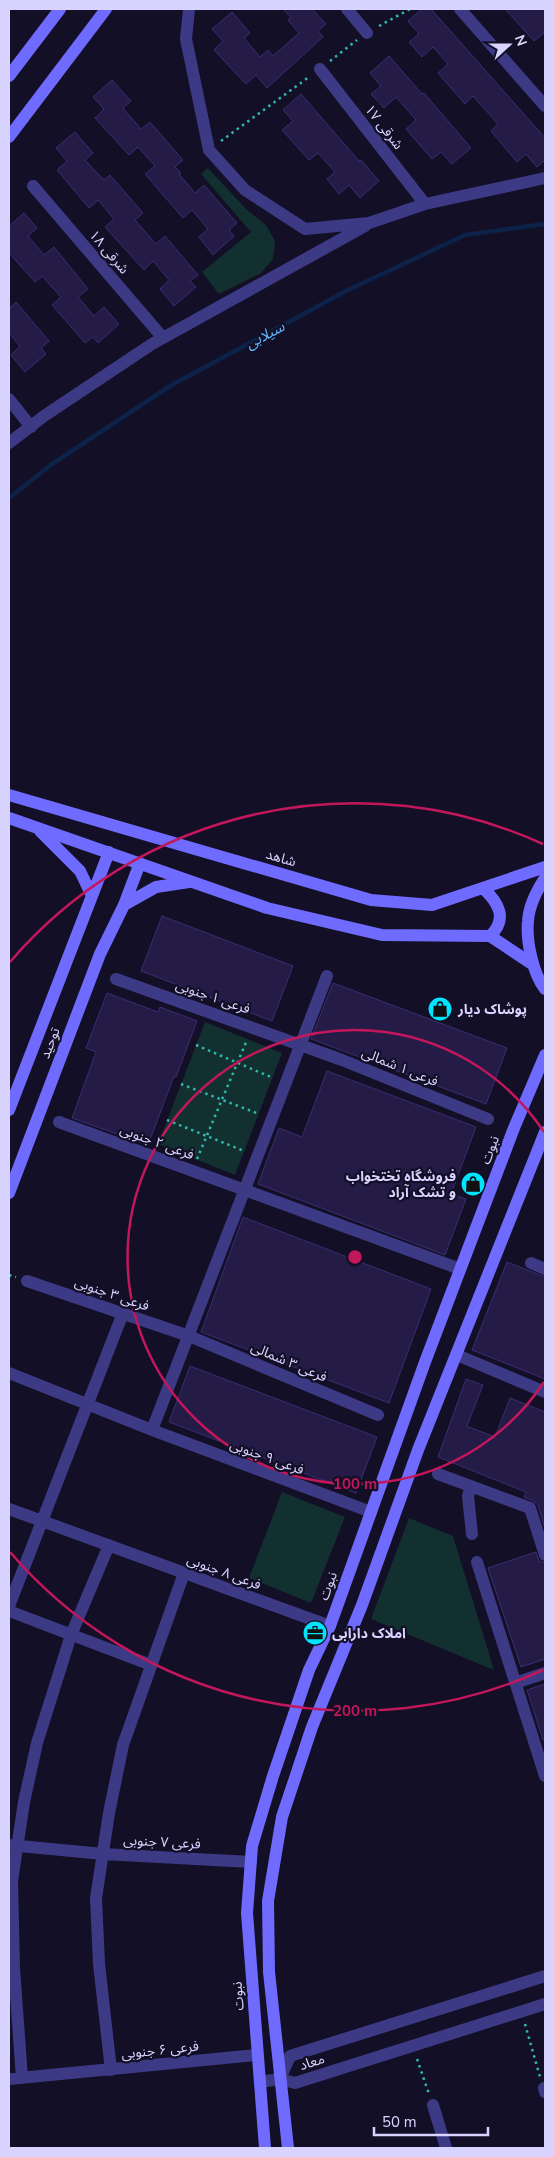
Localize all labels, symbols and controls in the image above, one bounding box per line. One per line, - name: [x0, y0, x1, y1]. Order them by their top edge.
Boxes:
- north arrow: [484, 20, 534, 70]
- text: N: [510, 32, 531, 49]
- street label: ۱۷ شرقی: [360, 101, 408, 153]
- street label: ۱۸ شرقی: [85, 226, 133, 278]
- water label: سیلابی: [242, 316, 288, 354]
- street label: شاهد: [264, 845, 298, 871]
- street label: فرعی ۱ جنوبی: [173, 975, 253, 1019]
- shop icon: پوشاک دیار: [427, 996, 453, 1022]
- place label: پوشاک دیار: [457, 1000, 527, 1019]
- street label: توحید: [35, 1025, 65, 1061]
- street label: فرعی ۱ شمالی: [359, 1043, 441, 1091]
- street label: فرعی ۲ جنوبی: [117, 1120, 197, 1164]
- street label: نبوت: [476, 1133, 504, 1167]
- place label: فروشگاه تختخواب و تشک آراد: [346, 1167, 456, 1202]
- shop icon: فروشگاه تختخواب و تشک آراد: [460, 1171, 486, 1197]
- centre of rings: [346, 1248, 364, 1266]
- street label: فرعی ۳ جنوبی: [72, 1272, 152, 1316]
- street label: فرعی ۳ شمالی: [248, 1337, 330, 1387]
- street label: فرعی ۹ جنوبی: [227, 1435, 307, 1479]
- text: 100 m: [333, 1474, 377, 1494]
- street label: فرعی ۸ جنوبی: [184, 1550, 264, 1594]
- street label: نبوت: [314, 1569, 342, 1603]
- office icon: املاک دارابی: [302, 1620, 328, 1646]
- place label: املاک دارابی: [332, 1624, 406, 1643]
- text: 200 m: [333, 1701, 377, 1721]
- street label: فرعی ۷ جنوبی: [123, 1830, 201, 1854]
- street label: نبوت: [227, 1981, 248, 2011]
- street label: فرعی ۶ جنوبی: [120, 2036, 200, 2064]
- street label: معاد: [297, 2049, 327, 2075]
- scale bar: [374, 2104, 488, 2136]
- text: 50 m: [382, 2112, 417, 2132]

